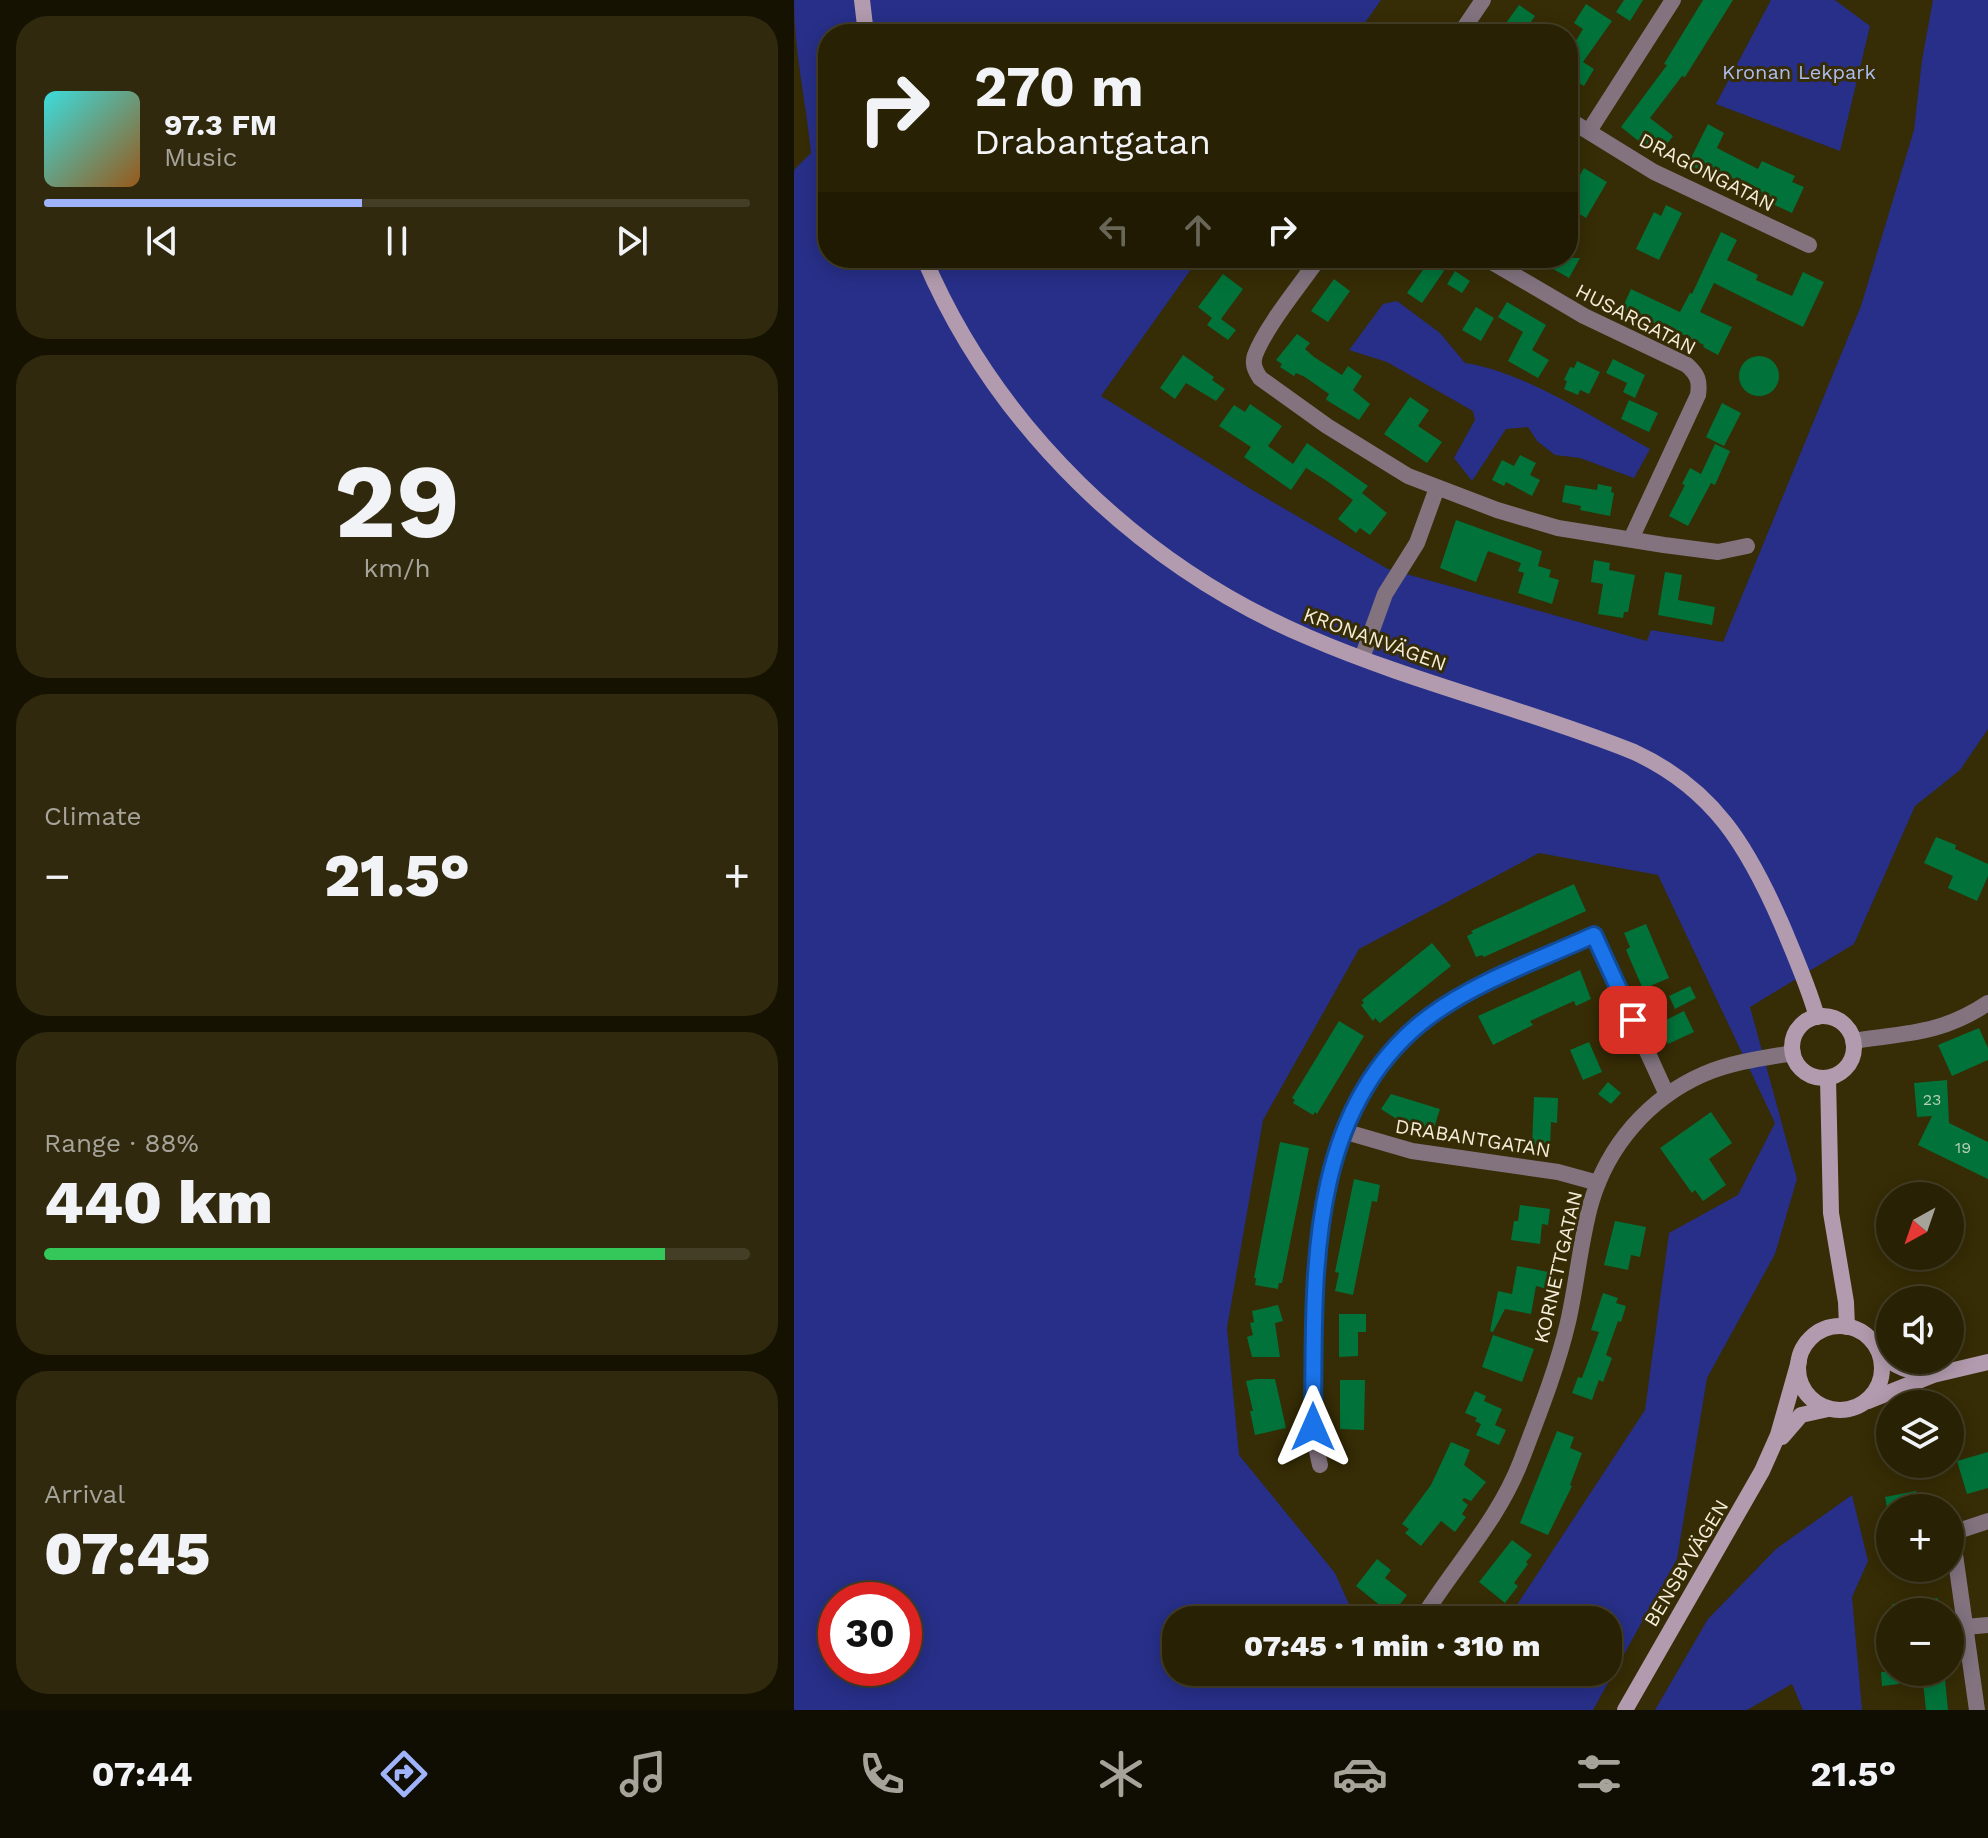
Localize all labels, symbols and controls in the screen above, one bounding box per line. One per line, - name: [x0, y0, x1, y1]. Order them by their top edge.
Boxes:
- text: 270 m: [974, 54, 1144, 120]
- icon: right: [842, 56, 946, 160]
- park label: Kronan Lekpark: [1722, 60, 1876, 84]
- text: 97.3 FM: [164, 107, 277, 142]
- text: Drabantgatan: [974, 121, 1211, 163]
- street label: DRAGONGATAN: [1635, 128, 1779, 216]
- text: Music: [164, 142, 237, 172]
- icon: left: [1092, 208, 1136, 252]
- icon: ahead: [1176, 208, 1220, 252]
- icon: right: [1260, 208, 1304, 252]
- icon: previous: [140, 219, 184, 263]
- icon: pause: [375, 219, 419, 263]
- icon: next: [610, 219, 654, 263]
- street label: HUSARGATAN: [1572, 278, 1700, 360]
- text: 29: [334, 440, 460, 562]
- text: km/h: [364, 553, 430, 583]
- street label: KRONANVÄGEN: [1300, 602, 1450, 676]
- text: Climate: [44, 801, 142, 831]
- text: 21.5°: [324, 840, 470, 911]
- text: −: [44, 850, 71, 902]
- text: +: [723, 850, 750, 902]
- pin: [1599, 986, 1667, 1054]
- icon: arrive: [1611, 998, 1655, 1042]
- house number: 23: [1923, 1090, 1941, 1109]
- street label: DRABANTGATAN: [1393, 1114, 1553, 1162]
- text: Range · 88%: [44, 1128, 199, 1158]
- house number: 19: [1955, 1138, 1971, 1157]
- text: 440 km: [44, 1167, 273, 1238]
- north arrow: [1876, 1182, 1964, 1270]
- map controls: [1876, 1182, 1964, 1686]
- street label: KORNETTGATAN: [1529, 1188, 1587, 1346]
- button: sound: [1876, 1286, 1964, 1374]
- position arrow: [1271, 1385, 1355, 1469]
- button: layers: [1876, 1390, 1964, 1478]
- text: Arrival: [44, 1479, 125, 1509]
- button: +: [1876, 1494, 1964, 1582]
- street label: BENSBYVÄGEN: [1639, 1495, 1733, 1631]
- text: 07:45: [44, 1518, 210, 1589]
- speed limit sign: 30: [818, 1582, 922, 1686]
- button: −: [1876, 1598, 1964, 1686]
- text: 07:45 · 1 min · 310 m: [1244, 1628, 1540, 1663]
- icon: directions: [376, 1746, 432, 1802]
- icon: music: [615, 1746, 671, 1802]
- icon: phone: [854, 1746, 910, 1802]
- icon: climate: [1093, 1746, 1149, 1802]
- icon: car: [1332, 1746, 1388, 1802]
- icon: filters: [1571, 1746, 1627, 1802]
- text: 07:44: [92, 1753, 192, 1795]
- text: 21.5°: [1810, 1753, 1896, 1795]

